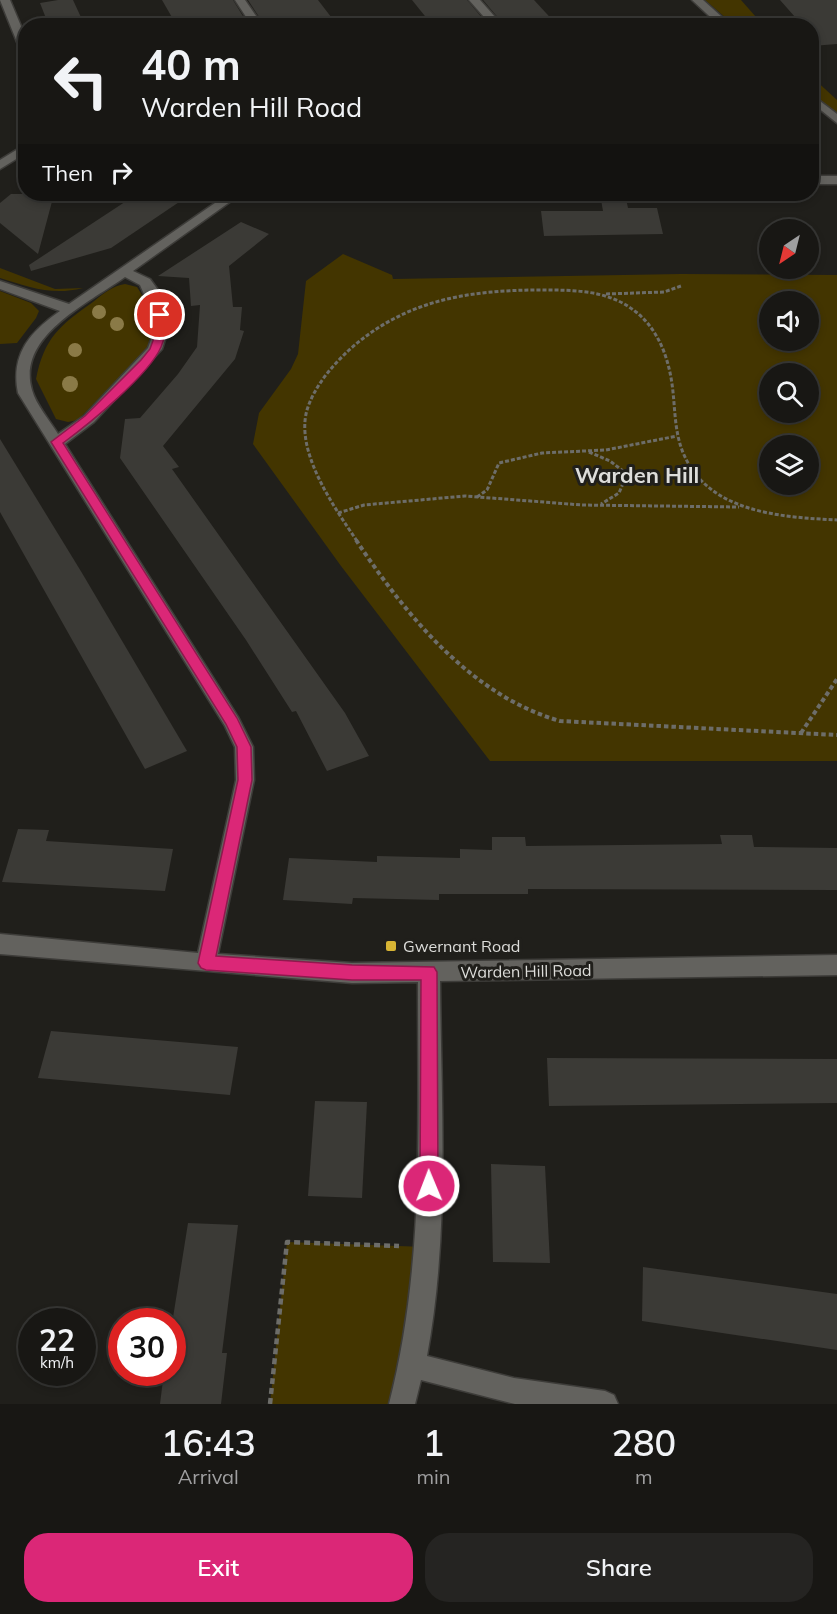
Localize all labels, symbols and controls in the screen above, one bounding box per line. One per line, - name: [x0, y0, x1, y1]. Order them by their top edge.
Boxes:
- text: 40 m: [141, 38, 241, 91]
- icon: left: [42, 42, 120, 120]
- text: Warden Hill Road: [141, 90, 362, 124]
- icon: right: [105, 156, 138, 189]
- text: Then: [42, 159, 93, 187]
- north arrow: [759, 219, 819, 279]
- map controls: [759, 219, 819, 495]
- pin: [134, 289, 185, 340]
- button: sound: [759, 291, 819, 351]
- icon: arrive: [143, 298, 176, 331]
- button: search: [759, 363, 819, 423]
- button: layers: [759, 435, 819, 495]
- district label: Warden Hill: [575, 461, 699, 489]
- place label: Gwernant Road: [403, 936, 520, 956]
- marker: Gwernant Road: [384, 939, 398, 953]
- street label: Warden Hill Road: [460, 960, 592, 982]
- position arrow: [397, 1154, 461, 1218]
- speed limit sign: 30: [108, 1308, 186, 1386]
- text: 22: [39, 1321, 75, 1359]
- text: km/h: [40, 1353, 74, 1372]
- text: 16:43: [161, 1420, 256, 1465]
- text: 1: [423, 1420, 444, 1465]
- text: 280: [611, 1420, 676, 1465]
- text: Arrival: [178, 1464, 239, 1489]
- text: min: [417, 1464, 451, 1489]
- text: m: [635, 1464, 653, 1489]
- button: Exit: [24, 1533, 413, 1602]
- button: Share: [425, 1533, 813, 1602]

